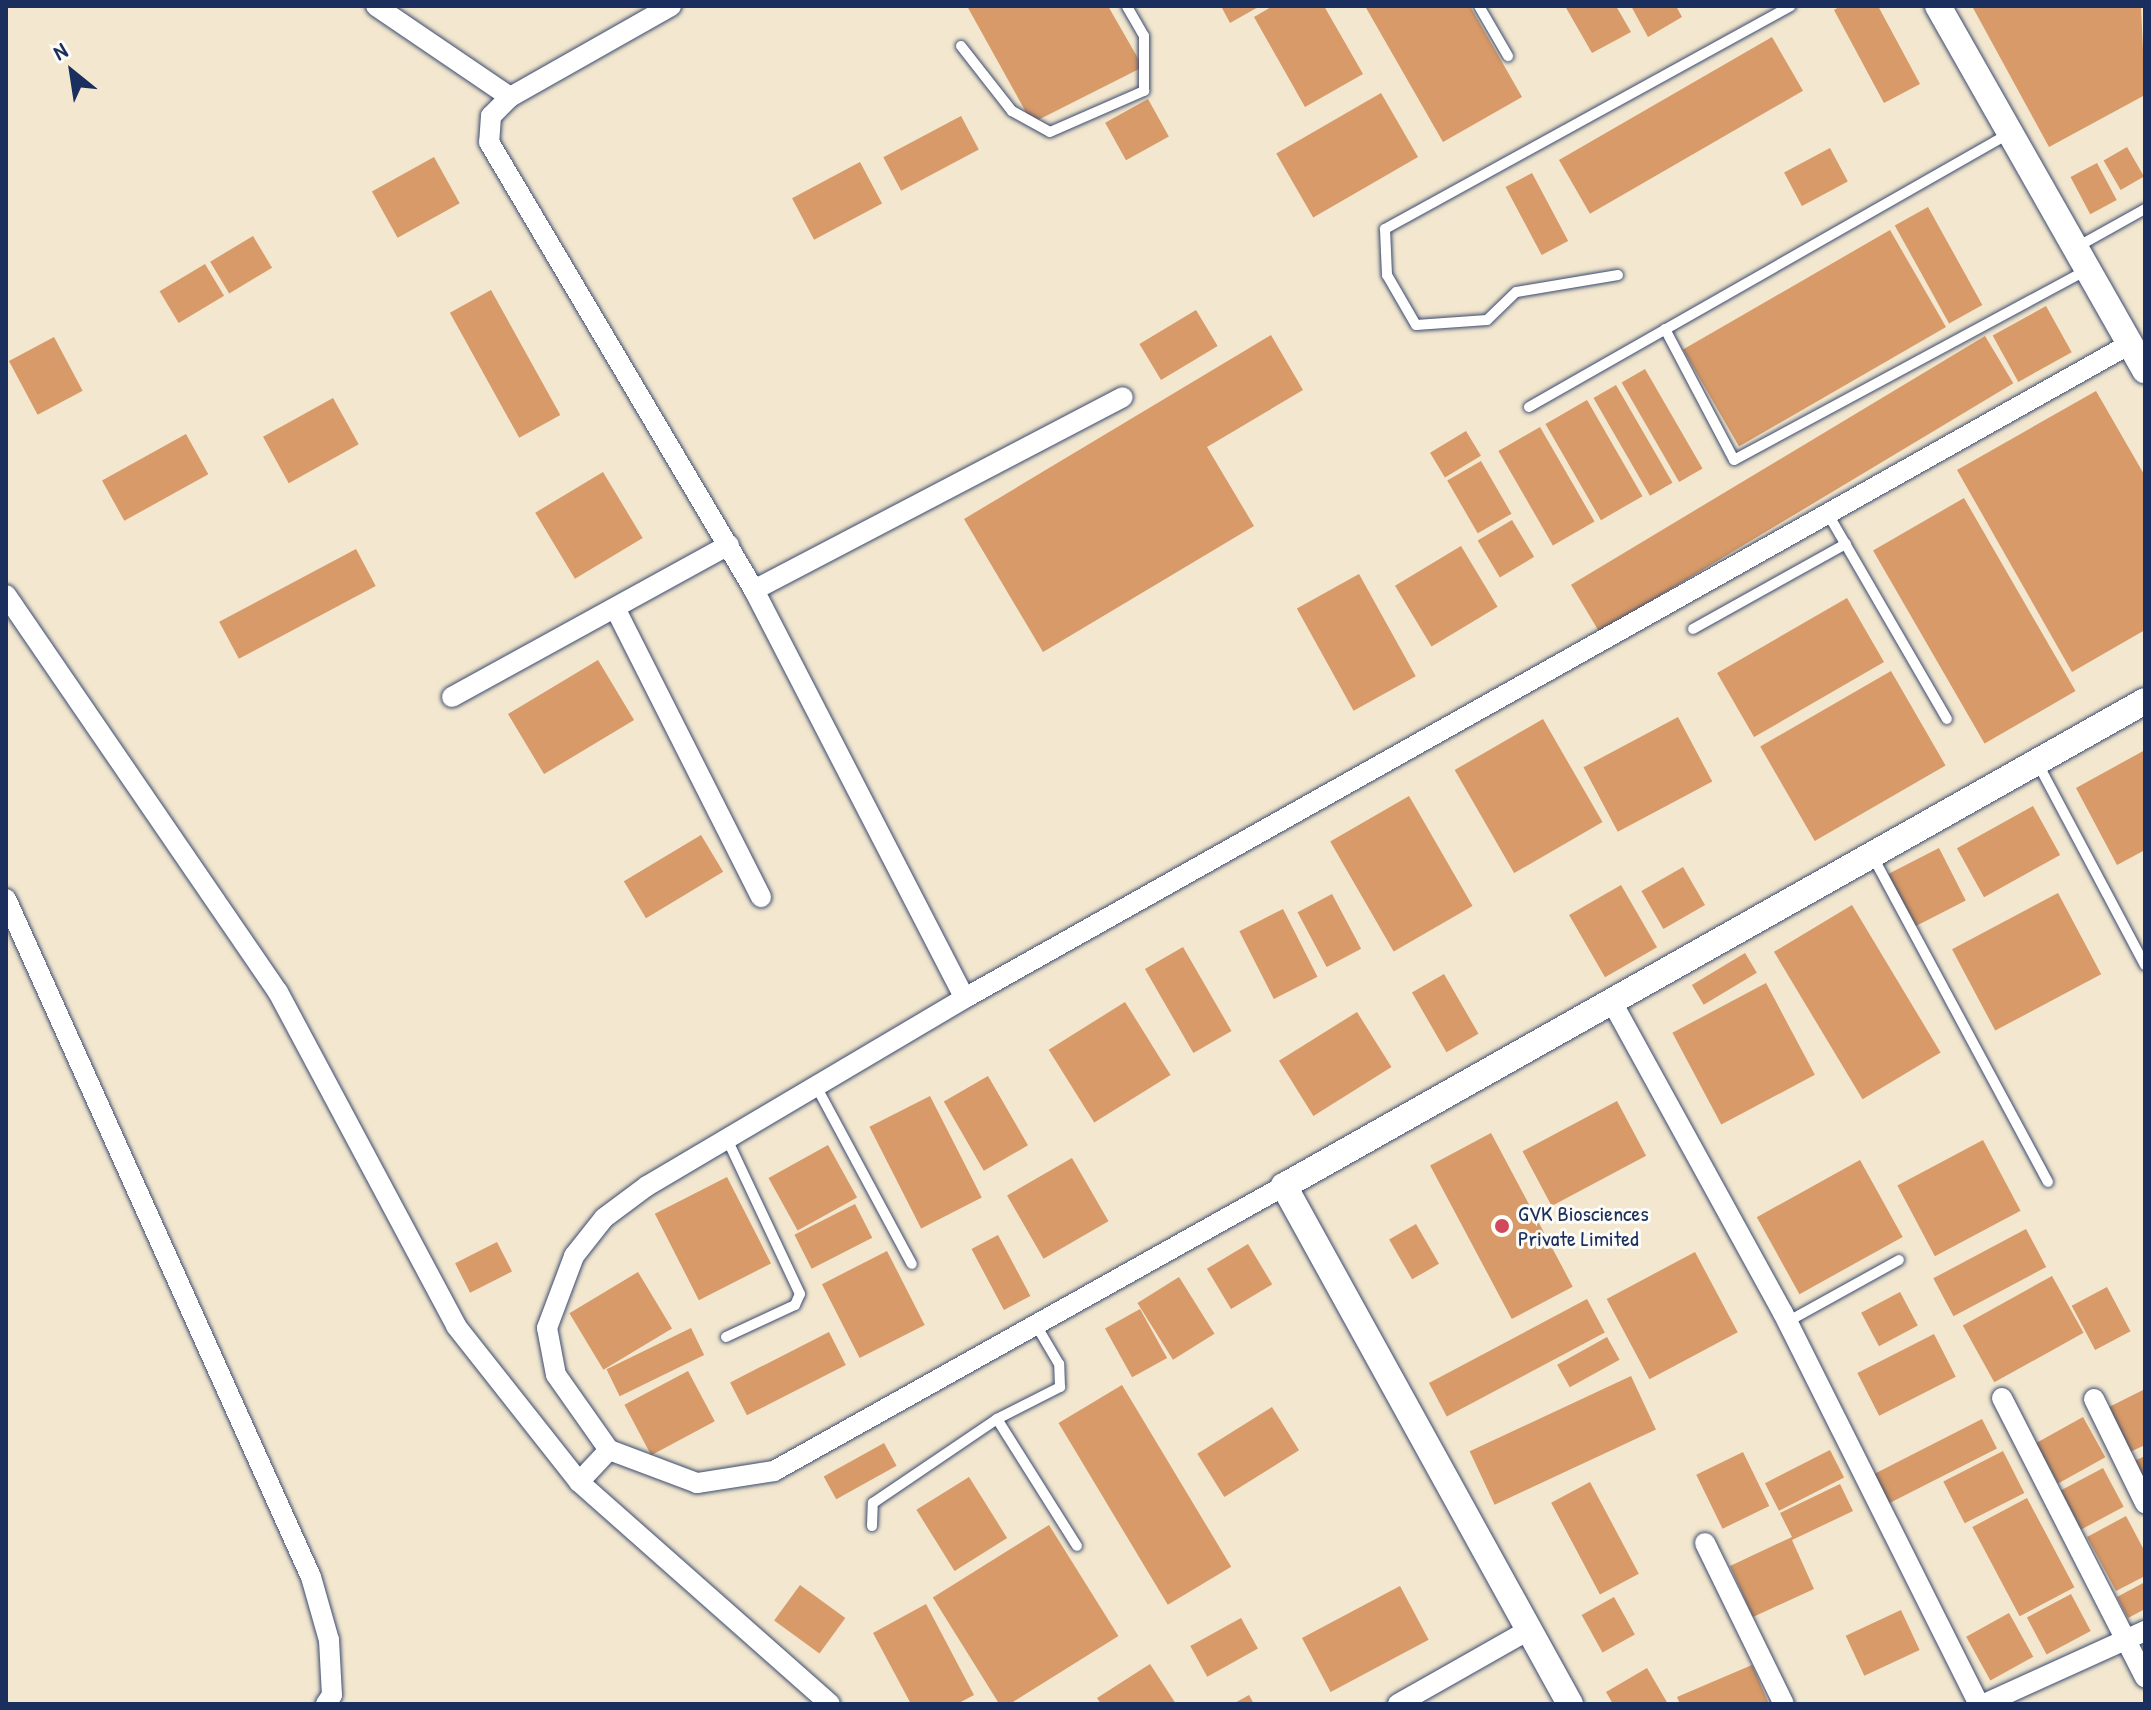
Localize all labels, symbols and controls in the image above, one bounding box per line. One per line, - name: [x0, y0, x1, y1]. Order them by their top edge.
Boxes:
- north arrow: [32, 32, 112, 112]
- text: N: [47, 35, 73, 67]
- place label: GVK Biosciences Private Limited: [1518, 1200, 1649, 1252]
- marker: GVK Biosciences Private Limited: [1493, 1217, 1511, 1235]

